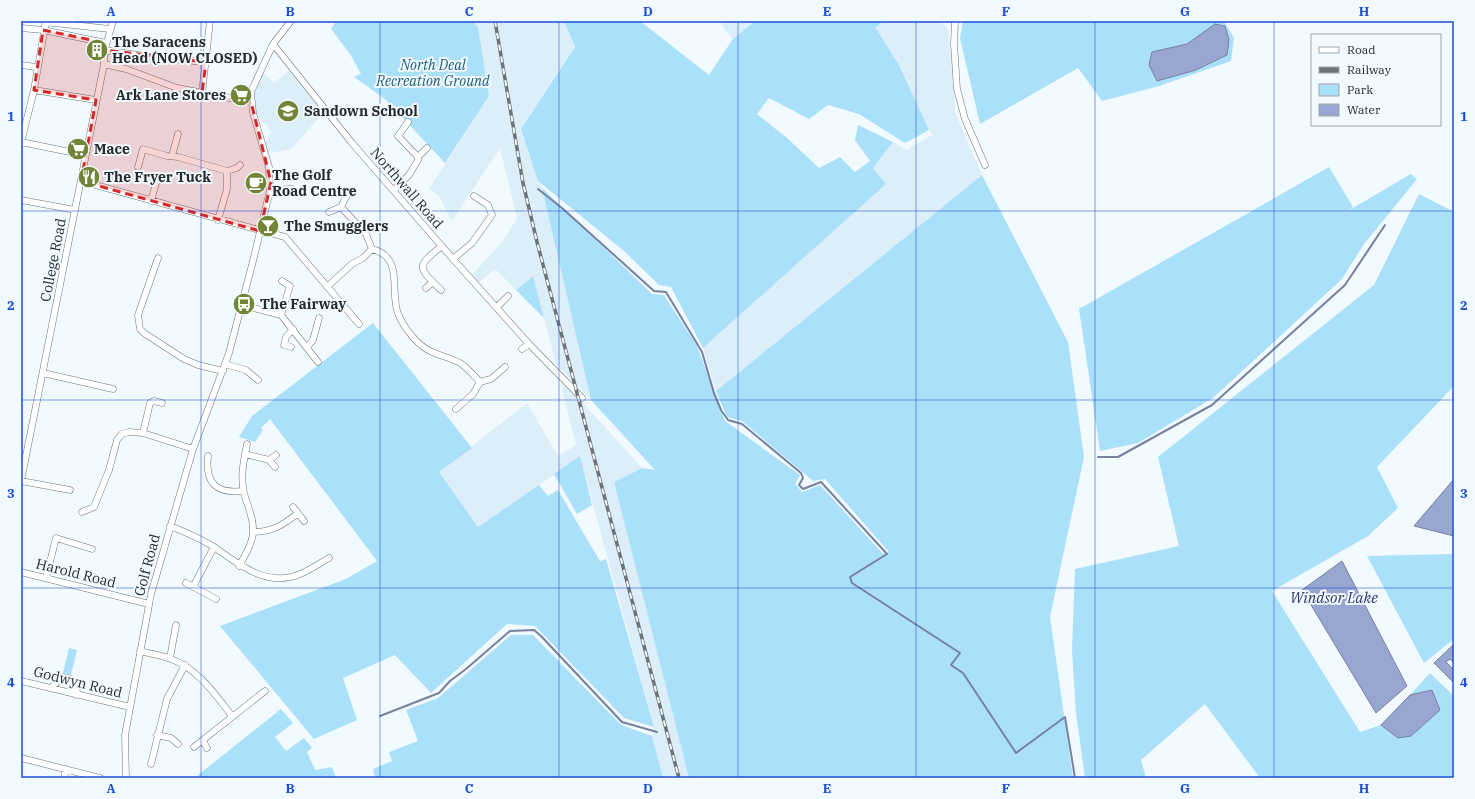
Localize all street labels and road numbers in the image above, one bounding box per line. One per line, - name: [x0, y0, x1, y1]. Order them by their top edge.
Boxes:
- street label: Northwall Road: [367, 144, 448, 233]
- street label: College Road: [36, 216, 70, 303]
- street label: Golf Road: [130, 531, 164, 598]
- street label: Harold Road: [34, 554, 118, 592]
- street label: Godwyn Road: [32, 662, 125, 702]

